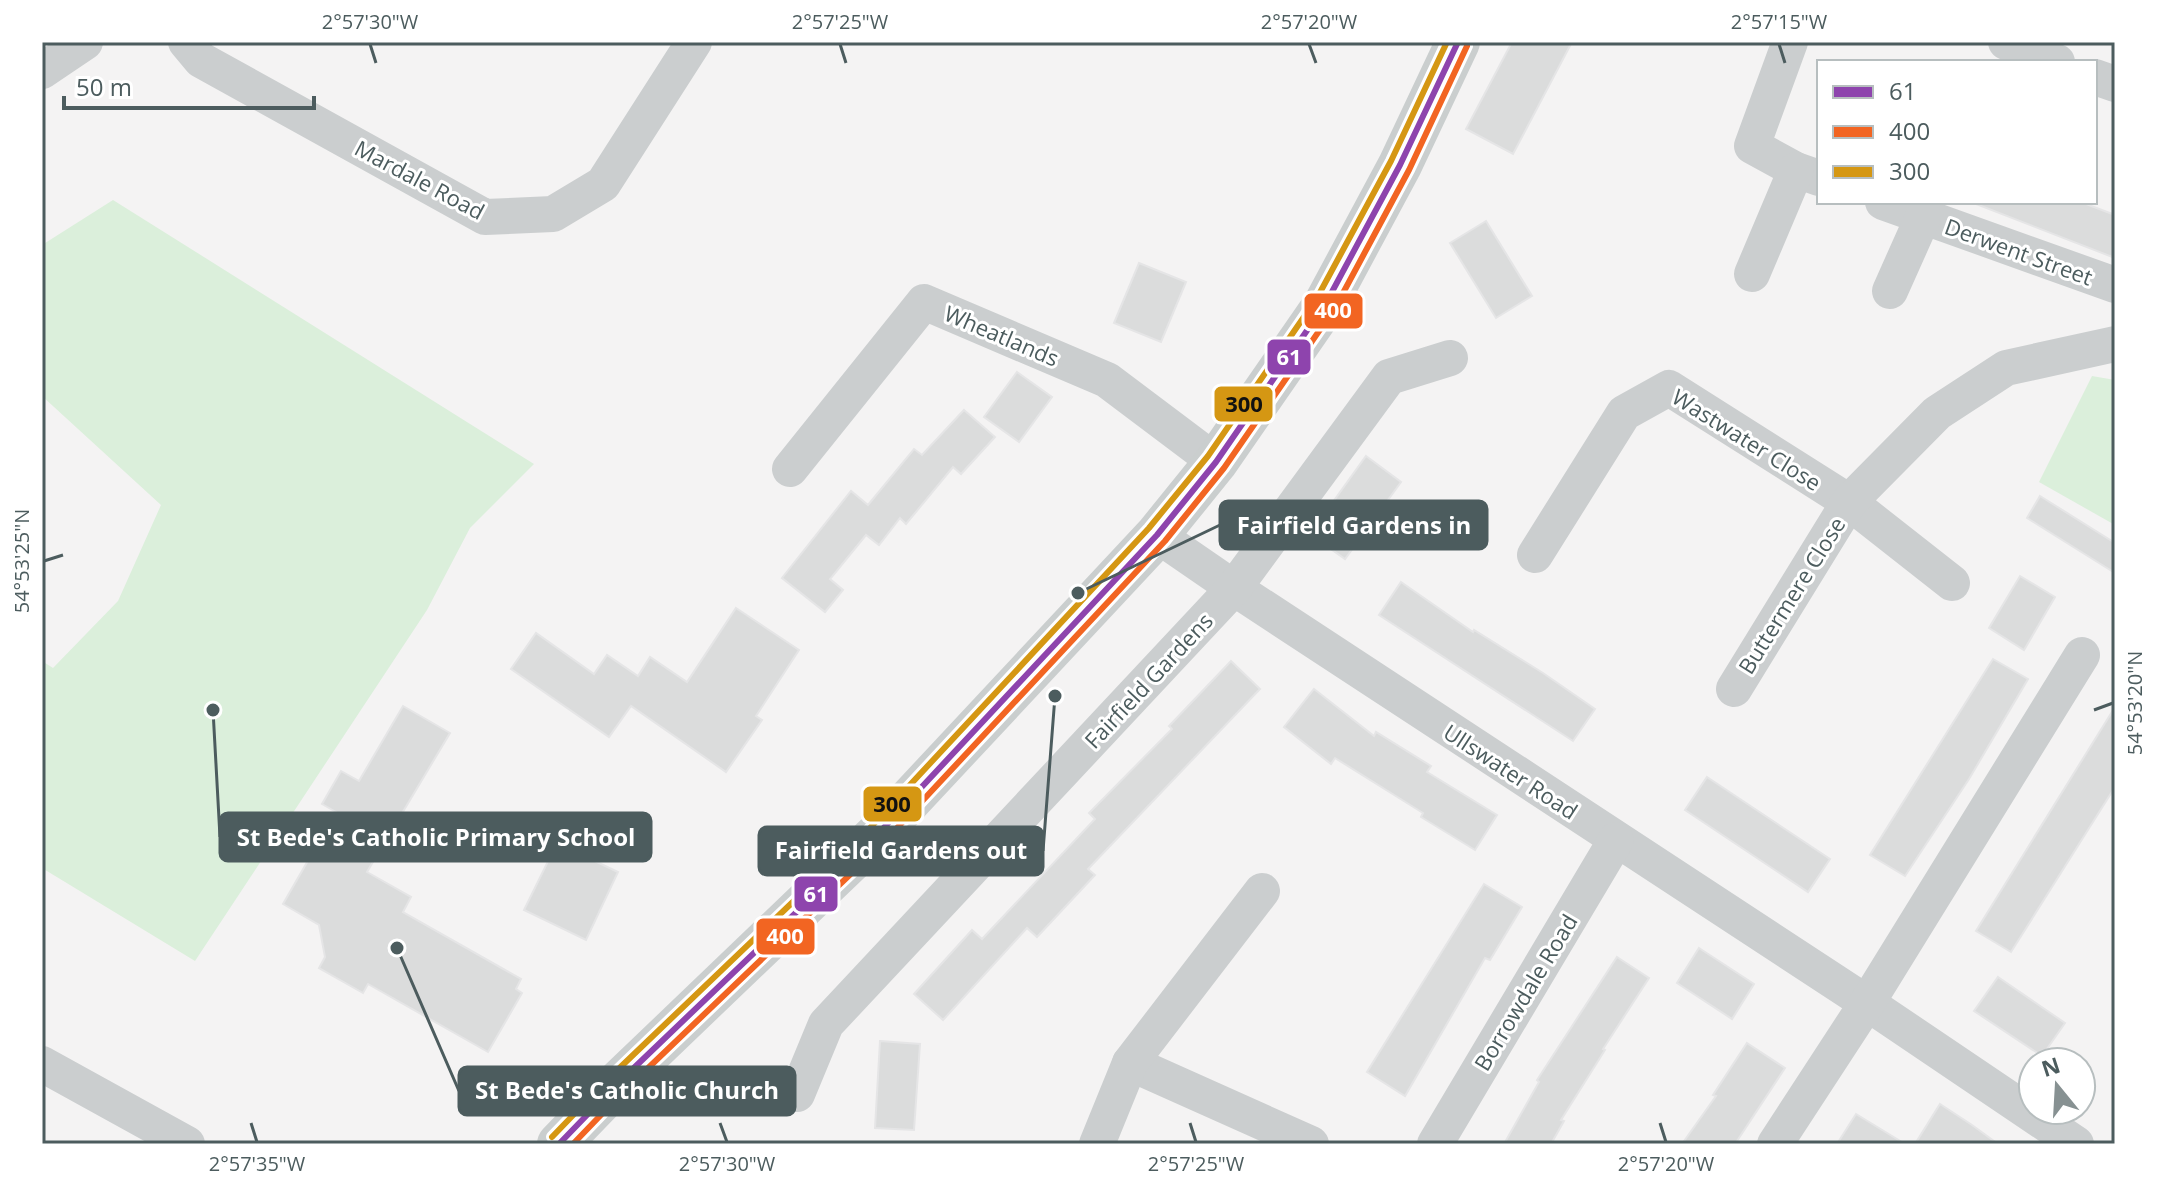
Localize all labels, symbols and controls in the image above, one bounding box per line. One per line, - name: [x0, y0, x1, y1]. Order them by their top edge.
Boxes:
- text: 2°57'30"W: [322, 8, 419, 35]
- text: 2°57'25"W: [792, 8, 889, 35]
- text: 2°57'20"W: [1261, 8, 1358, 35]
- text: 2°57'15"W: [1731, 8, 1828, 35]
- scale bar: [64, 60, 314, 110]
- legend: [1817, 60, 2097, 204]
- text: 50 m: [76, 70, 132, 103]
- text: 61: [1889, 74, 1916, 107]
- text: 400: [1889, 114, 1930, 147]
- street label: Mardale Road: [350, 132, 490, 226]
- text: 300: [1889, 154, 1930, 187]
- street label: Derwent Street: [1941, 210, 2097, 292]
- line badge: 400: [1303, 292, 1364, 330]
- text: 400: [1314, 294, 1352, 324]
- street label: Wheatlands: [940, 297, 1064, 373]
- line badge: 61: [1266, 338, 1312, 376]
- text: 61: [1276, 341, 1302, 371]
- street label: Wastwater Close: [1667, 381, 1827, 497]
- line badge: 300: [1213, 385, 1274, 423]
- text: 300: [1225, 388, 1263, 418]
- callout: Fairfield Gardens in: [1220, 501, 1487, 549]
- text: Fairfield Gardens in: [1237, 508, 1471, 541]
- text: 54°53'25"N: [8, 509, 35, 613]
- street label: Buttermere Close: [1731, 511, 1851, 679]
- street label: Fairfield Gardens: [1077, 606, 1219, 754]
- text: 54°53'20"N: [2121, 651, 2148, 755]
- street label: Ullswater Road: [1438, 716, 1584, 826]
- line badge: 300: [862, 785, 923, 823]
- text: 300: [873, 788, 911, 818]
- callout: St Bede's Catholic Primary School: [220, 813, 651, 861]
- text: St Bede's Catholic Primary School: [237, 820, 635, 853]
- callout: Fairfield Gardens out: [759, 827, 1043, 875]
- text: Fairfield Gardens out: [775, 833, 1027, 866]
- line badge: 61: [793, 875, 839, 913]
- text: 61: [803, 878, 829, 908]
- street label: Borrowdale Road: [1466, 908, 1584, 1076]
- line badge: 400: [755, 917, 816, 956]
- text: 400: [766, 920, 804, 950]
- north arrow: [2017, 1046, 2097, 1126]
- text: N: [2037, 1049, 2064, 1083]
- callout: St Bede's Catholic Church: [459, 1067, 795, 1115]
- text: St Bede's Catholic Church: [475, 1073, 779, 1106]
- text: 2°57'35"W: [209, 1150, 306, 1177]
- text: 2°57'30"W: [679, 1150, 776, 1177]
- text: 2°57'25"W: [1148, 1150, 1245, 1177]
- text: 2°57'20"W: [1618, 1150, 1715, 1177]

